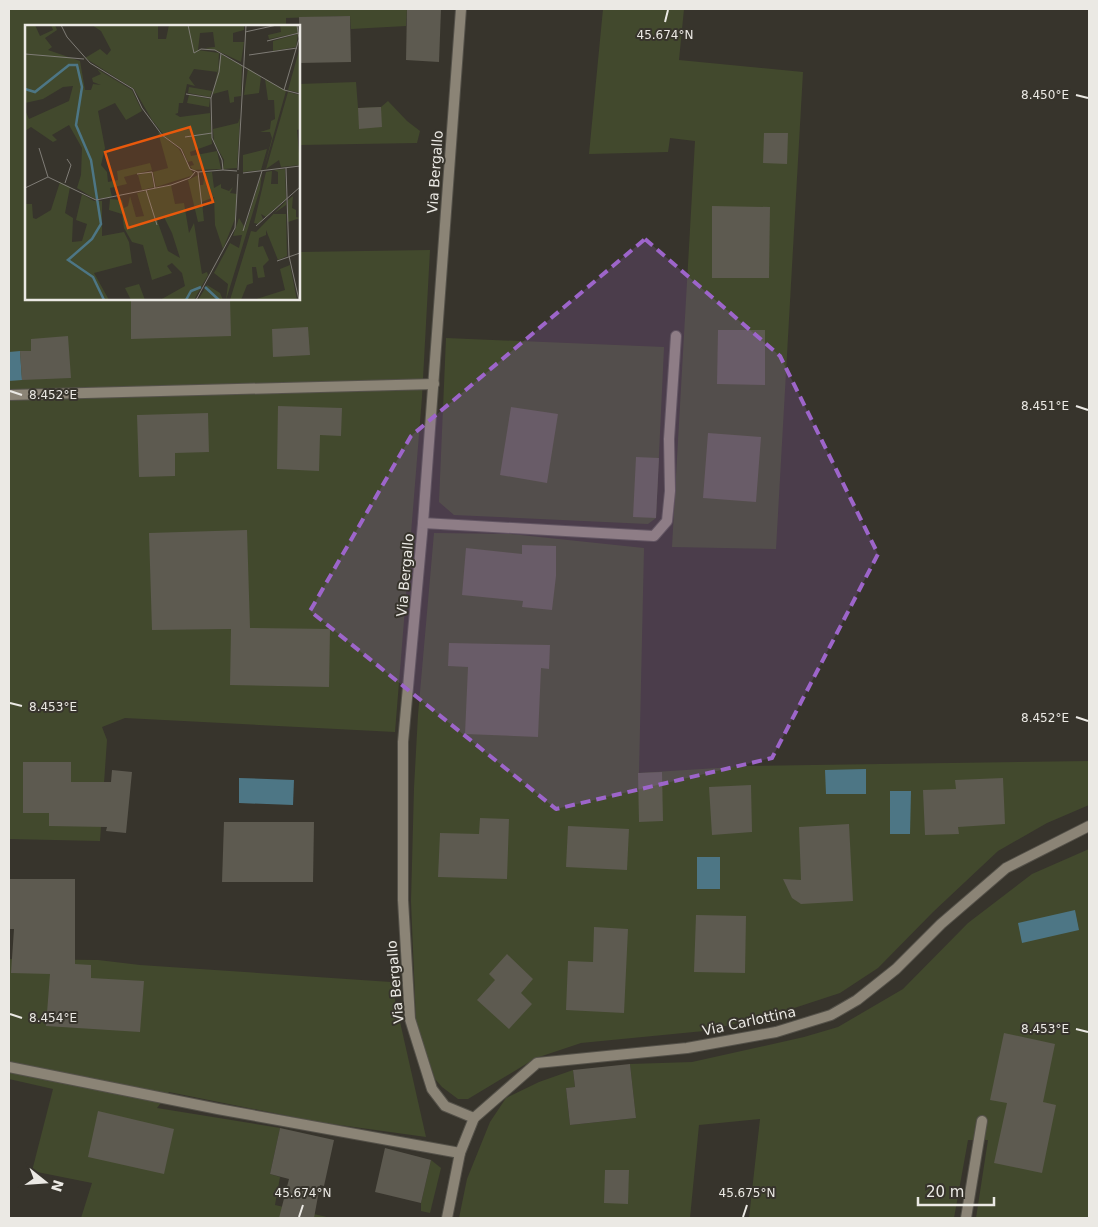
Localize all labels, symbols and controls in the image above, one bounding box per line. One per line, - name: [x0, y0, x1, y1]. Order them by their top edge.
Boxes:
- inset map: [25, 25, 300, 300]
- text: 45.674°N: [637, 28, 693, 42]
- text: 8.450°E: [1021, 88, 1069, 102]
- street label: Via Bergallo: [424, 130, 446, 214]
- text: 8.452°E: [29, 388, 77, 402]
- text: 8.451°E: [1021, 399, 1069, 413]
- street label: Via Bergallo: [393, 533, 417, 617]
- text: 8.453°E: [29, 700, 77, 714]
- text: 8.452°E: [1021, 711, 1069, 725]
- street label: Via Bergallo: [383, 940, 407, 1024]
- street label: Via Carlottina: [701, 1003, 797, 1039]
- text: 8.454°E: [29, 1011, 77, 1025]
- text: 8.453°E: [1021, 1022, 1069, 1036]
- north arrow: [20, 1157, 70, 1207]
- scale bar: [918, 1174, 994, 1206]
- text: N: [48, 1178, 67, 1194]
- text: 20 m: [926, 1183, 964, 1201]
- text: 45.674°N: [275, 1186, 331, 1200]
- text: 45.675°N: [719, 1186, 775, 1200]

